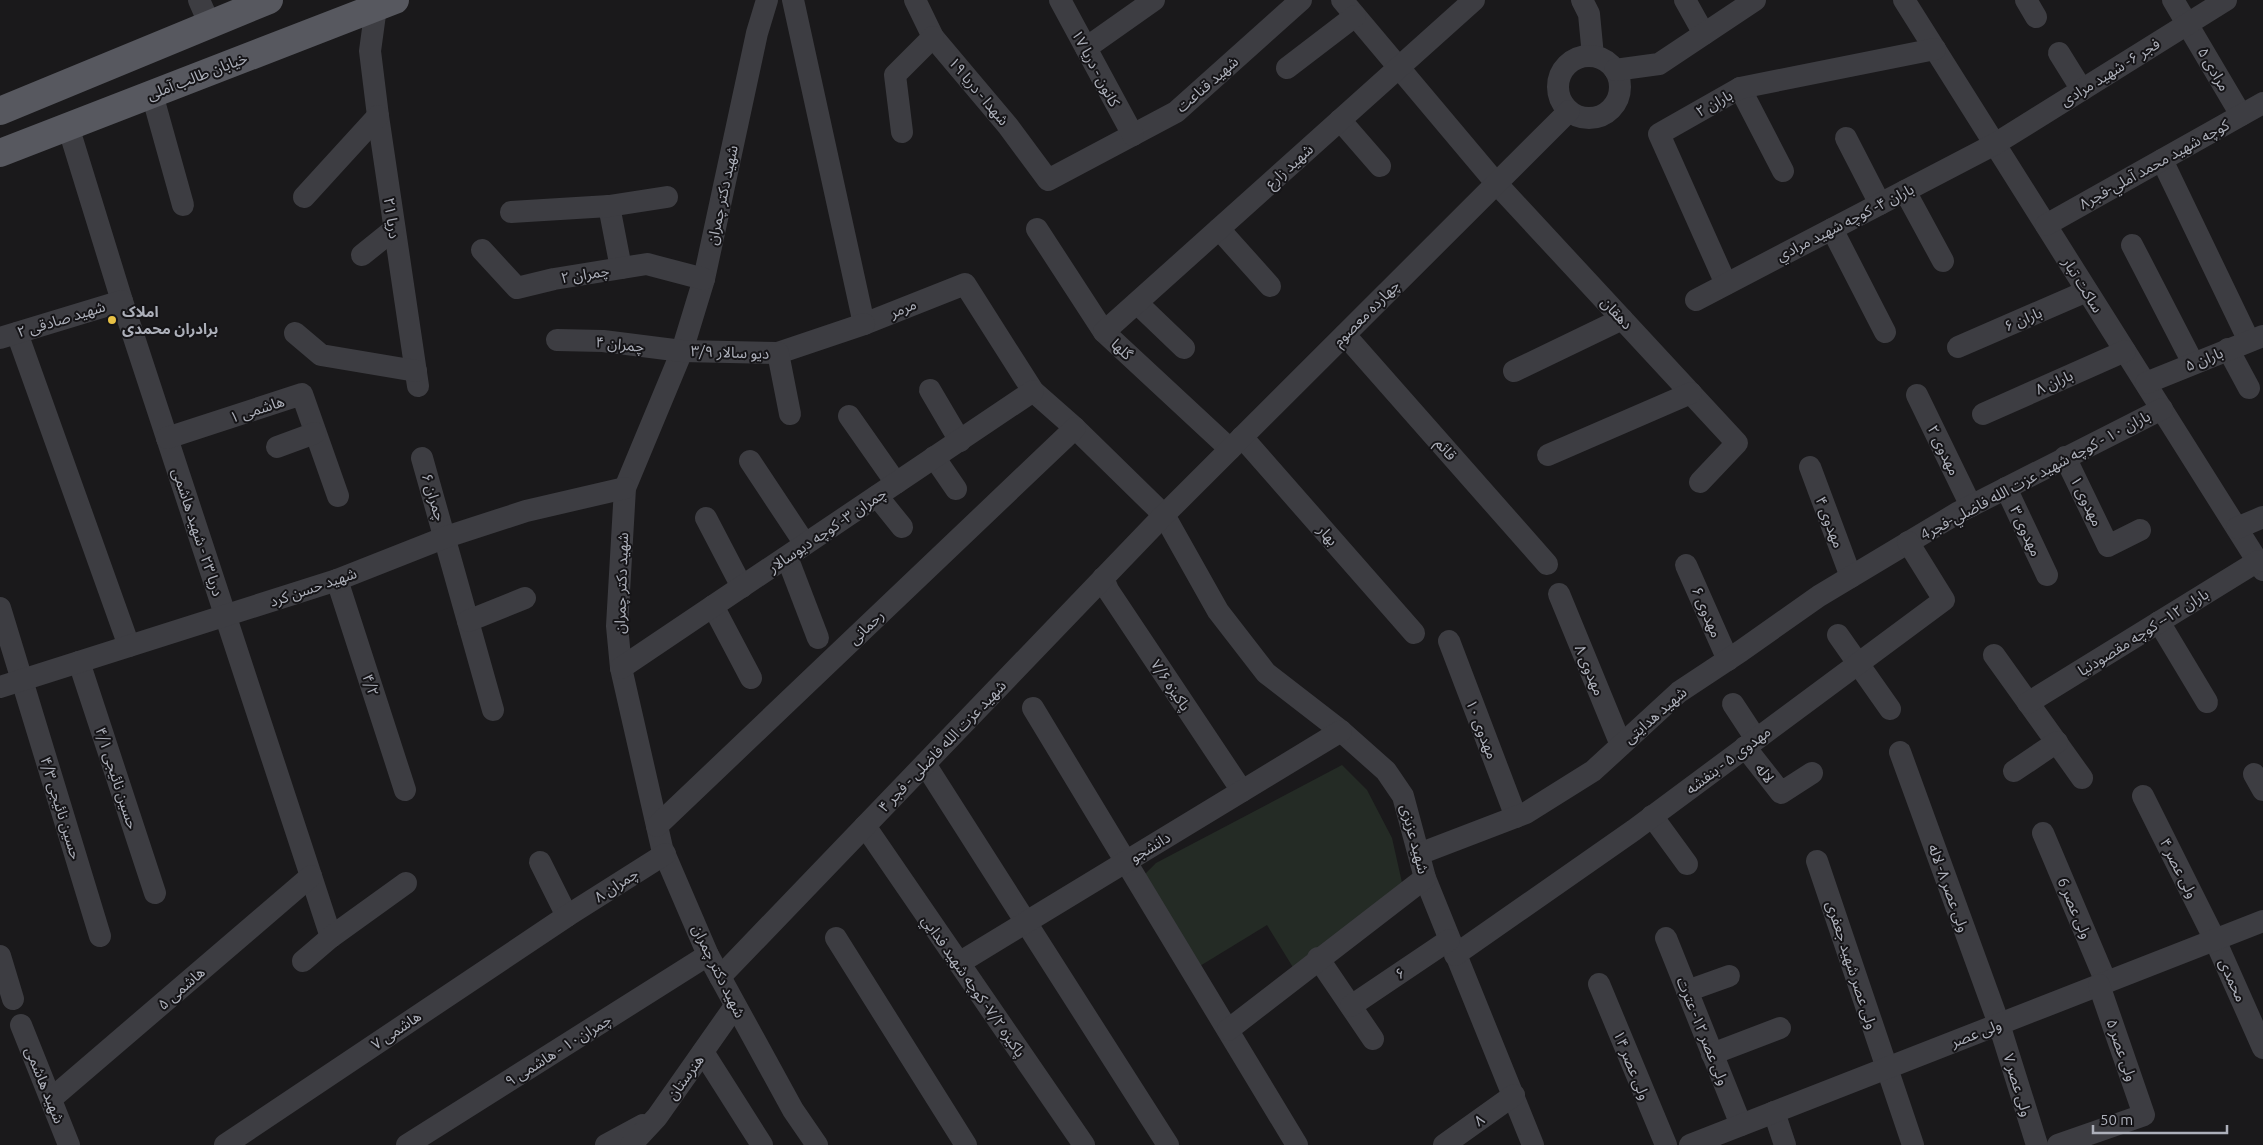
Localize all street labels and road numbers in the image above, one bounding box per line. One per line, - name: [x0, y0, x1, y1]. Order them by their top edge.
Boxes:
- street label: کانون - دریا ۱۷: [1068, 27, 1124, 111]
- street label: فجر ۶- شهید مرادی: [2057, 34, 2164, 110]
- street label: مرادی ۵: [2194, 44, 2233, 94]
- street label: خیابان طالب آملی: [144, 49, 250, 104]
- street label: شهید قناعت: [1173, 52, 1242, 116]
- street label: شهدا - دریا ۱۹: [945, 53, 1013, 129]
- street label: باران ۲: [1693, 86, 1736, 121]
- street label: كوچه شهيد محمد آملي-فجر۸: [2076, 115, 2234, 215]
- street label: شهید زارع: [1262, 140, 1319, 195]
- street label: شهید دکتر چمران: [703, 143, 743, 247]
- street label: باران ۴- كوچه شهيد مرادي: [1773, 180, 1918, 267]
- street label: دریا ۲۱: [380, 196, 403, 240]
- street label: ساکت تبار: [2058, 254, 2107, 316]
- street label: چمران ۲: [559, 262, 611, 288]
- street label: چهارده معصوم: [1329, 276, 1405, 352]
- street label: دهقان: [1597, 293, 1636, 333]
- street label: مرمر: [886, 295, 919, 322]
- street label: شهید صادقی ۲: [15, 297, 108, 341]
- street label: باران ۶: [2002, 303, 2045, 335]
- street label: چمران ۴: [595, 333, 645, 357]
- street label: گلها: [1107, 335, 1137, 364]
- street label: دیو سالار ۳/۹: [690, 342, 770, 363]
- street label: باران ۵: [2183, 344, 2226, 375]
- street label: باران ۸: [2033, 366, 2076, 399]
- street label: هاشمی ۱: [228, 392, 287, 427]
- street label: باران ۱۰ - كوچه شهيد عزت الله فاضلي-فجر4: [1917, 407, 2155, 546]
- street label: مهدوی ۲: [1924, 422, 1963, 478]
- street label: قائم: [1430, 435, 1460, 466]
- street label: دریا ۲۳ - شهید هاشمی: [168, 466, 227, 599]
- street label: چمران ۶: [417, 471, 449, 524]
- street label: مهدوی ۱: [2067, 473, 2106, 529]
- street label: چمران ۳- كوچه ديوسالار: [764, 484, 890, 578]
- street label: مهدوی ۴: [1812, 494, 1848, 550]
- street label: مهدوی ۳: [2006, 503, 2045, 559]
- street label: بهار: [1313, 521, 1341, 549]
- street label: شهید دکتر چمران: [611, 532, 633, 634]
- street label: شهید حسن کرد: [267, 564, 359, 611]
- street label: مهدوی ۶: [1688, 584, 1725, 640]
- street label: باران ۱۲-- كوچه مقصودنيا: [2075, 585, 2212, 681]
- street label: رحمانی: [845, 606, 888, 648]
- street label: مهدوی ۸: [1571, 642, 1608, 698]
- street label: پاکیزه ۷/۶: [1146, 656, 1194, 715]
- street label: ۴/۲: [359, 672, 383, 698]
- street label: شهید عزت الله فاضلی - فجر ۴: [875, 676, 1010, 816]
- street label: شهید هدایتی: [1620, 683, 1691, 748]
- street label: مهدوی ۱۰: [1462, 697, 1501, 761]
- street label: مهدوی ۵ - بنفشه: [1682, 723, 1774, 798]
- street label: حسین نائیجی ۴/۱: [92, 725, 142, 832]
- street label: حسین نائیجی ۴/۳: [36, 755, 85, 862]
- street label: لاله: [1752, 760, 1778, 786]
- street label: شهید عزیزی: [1397, 802, 1432, 876]
- street label: دانشجو: [1127, 828, 1174, 867]
- street label: ولی عصر ۴: [2156, 835, 2201, 901]
- street label: ولی عصر ۸- لاله: [1924, 842, 1973, 935]
- street label: چمران ۸: [591, 864, 642, 907]
- street label: ولی عصر 6: [2054, 875, 2095, 941]
- street label: ولی عصر شهید جعفری: [1822, 899, 1881, 1032]
- street label: پاکیزه ۷/۲- كوچه شهيد فدايي: [916, 912, 1029, 1062]
- street label: شهید دکتر چمران: [687, 922, 749, 1021]
- street label: محمدی: [2215, 956, 2250, 1005]
- street label: هاشمی ۵: [154, 963, 209, 1014]
- street label: ۶: [1392, 964, 1408, 982]
- street label: ولی عصر ۱۲- عترت: [1673, 974, 1732, 1088]
- street label: هاشمی ۷: [368, 1007, 425, 1054]
- street label: چمران۱۰ - هاشمی ۹: [502, 1010, 615, 1091]
- street label: ولی عصر: [1947, 1016, 2004, 1052]
- street label: ولی عصر ۵: [2102, 1017, 2141, 1084]
- street label: ولی عصر ۱۴: [1609, 1028, 1654, 1103]
- street label: شهید هاشمی: [21, 1044, 68, 1126]
- street label: هنرستان: [663, 1051, 708, 1103]
- street label: ولی عصر ۷: [1999, 1052, 2036, 1119]
- street label: ۸: [1471, 1110, 1488, 1129]

